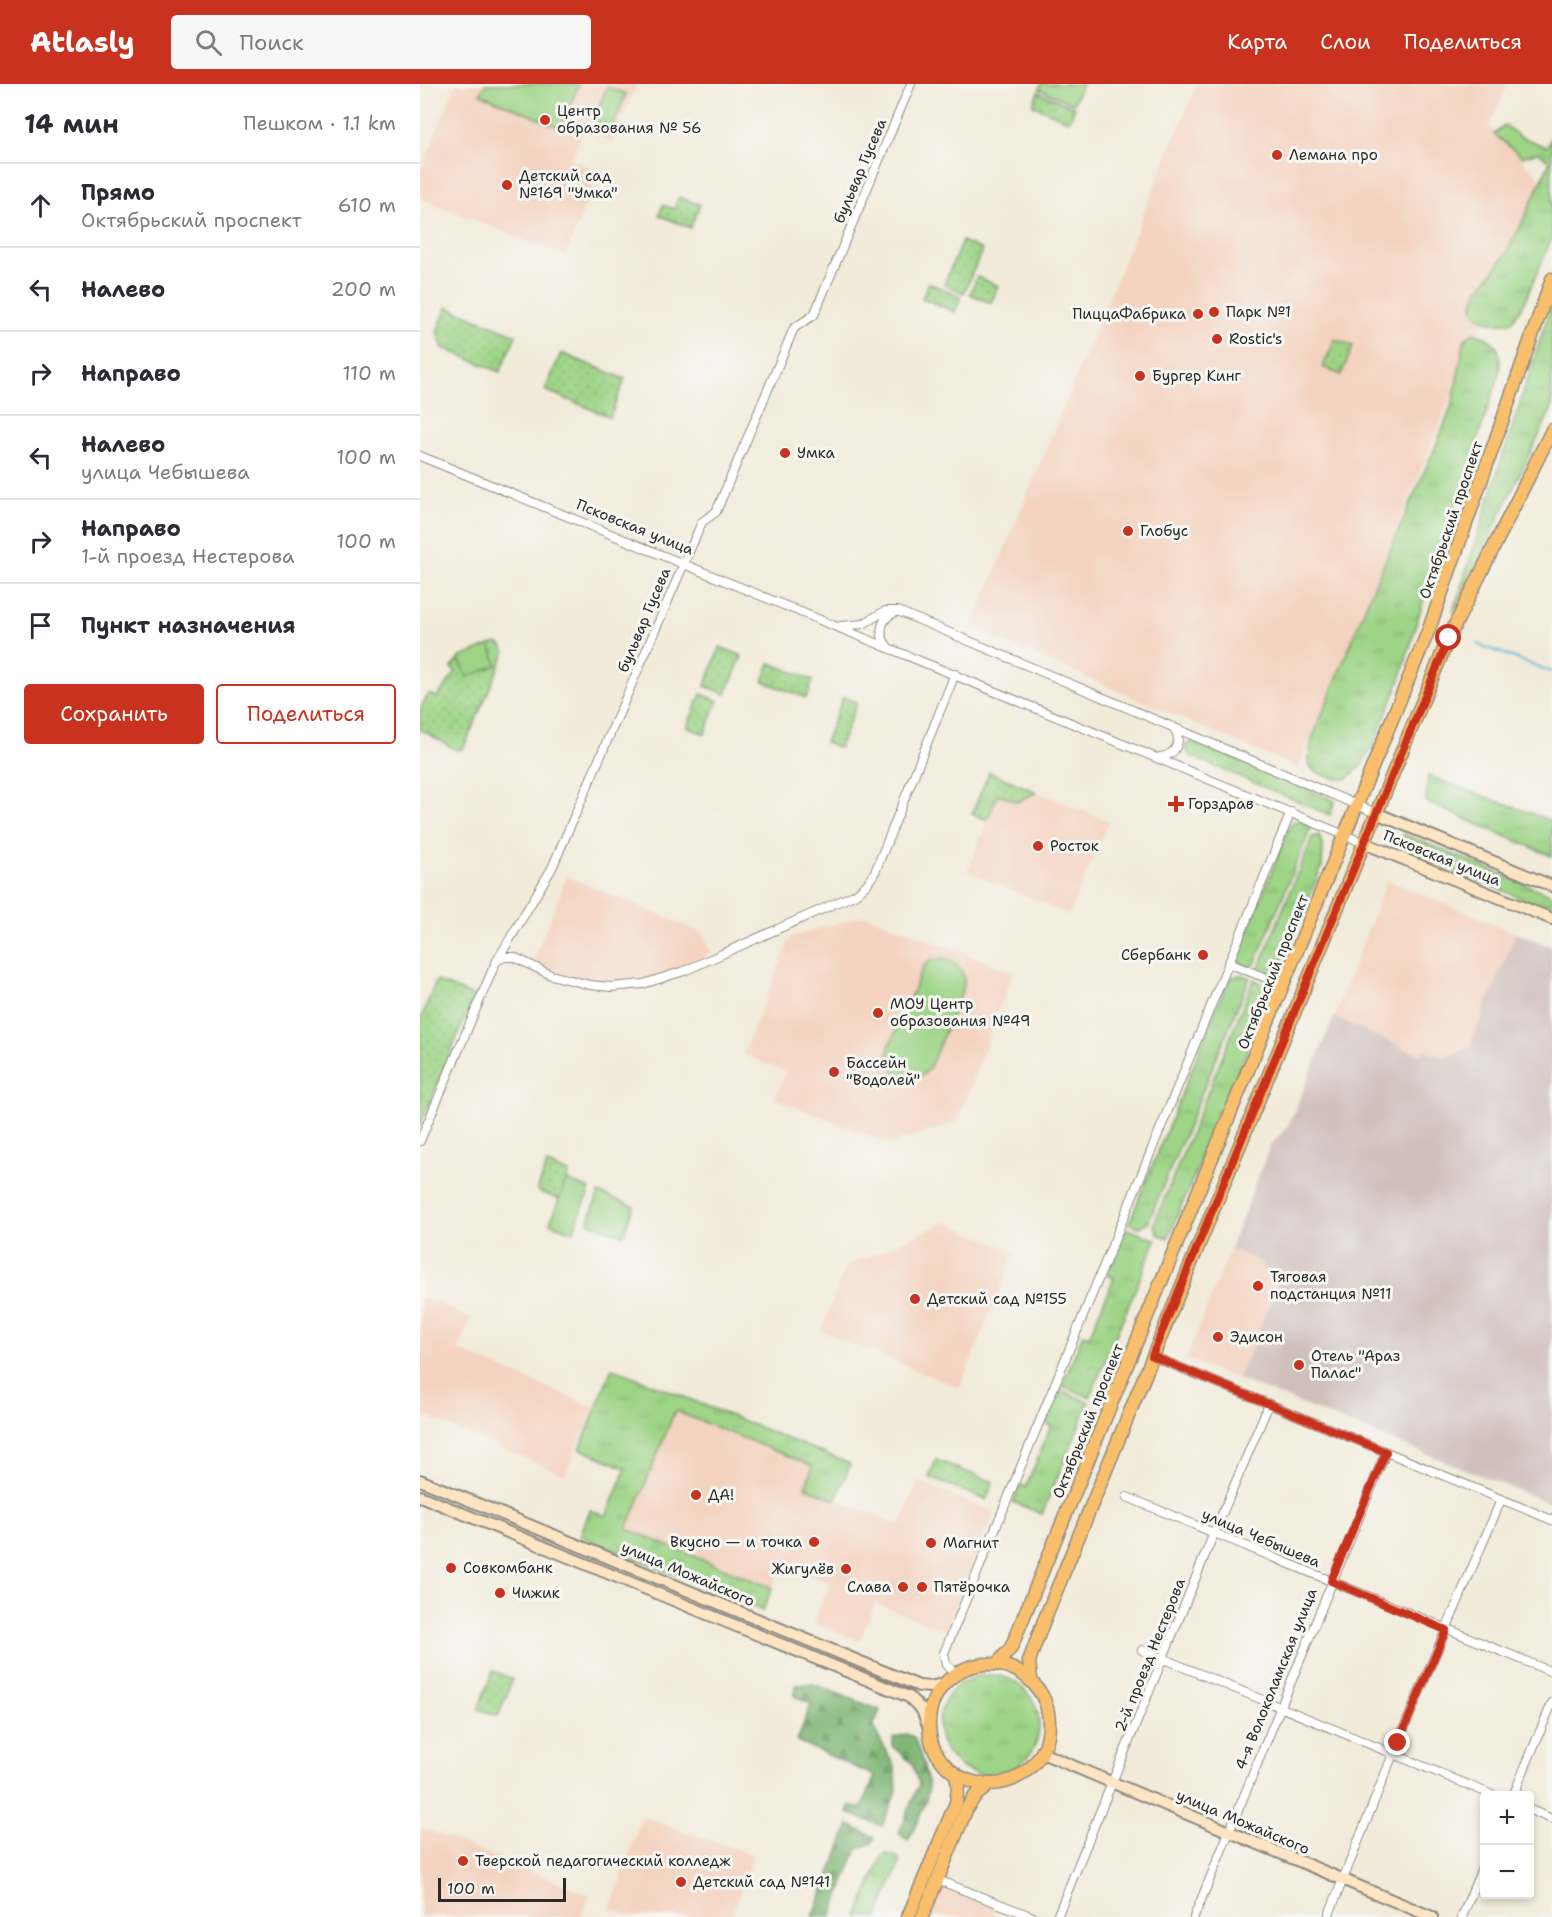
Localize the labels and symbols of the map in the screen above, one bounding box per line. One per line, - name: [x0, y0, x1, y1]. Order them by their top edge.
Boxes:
- place label: Центр образования № 56: [557, 101, 702, 138]
- marker: Центр образования № 56: [538, 113, 552, 127]
- street label: бульвар Гусева: [829, 115, 891, 227]
- place label: Лемана про: [1289, 145, 1378, 165]
- marker: Лемана про: [1270, 148, 1284, 162]
- place label: Детский сад №169 "Умка": [519, 166, 618, 203]
- marker: Детский сад №169 "Умка": [500, 178, 514, 192]
- place label: Парк №1: [1226, 302, 1291, 322]
- place label: ПиццаФабрика: [1072, 304, 1187, 324]
- marker: Парк №1: [1207, 305, 1221, 319]
- marker: ПиццаФабрика: [1191, 307, 1205, 321]
- place label: Rostic's: [1229, 329, 1282, 349]
- marker: Rostic's: [1210, 332, 1224, 346]
- place label: Бургер Кинг: [1152, 366, 1242, 386]
- marker: Бургер Кинг: [1133, 369, 1147, 383]
- street label: Октябрьский проспект: [1415, 438, 1488, 602]
- place label: Умка: [797, 443, 835, 463]
- marker: Умка: [778, 446, 792, 460]
- street label: Псковская улица: [573, 494, 697, 560]
- place label: Глобус: [1140, 521, 1188, 541]
- marker: Глобус: [1121, 524, 1135, 538]
- street label: бульвар Гусева: [613, 564, 675, 676]
- route start: [1435, 624, 1461, 650]
- place label: Горздрав: [1188, 794, 1254, 814]
- marker: Горздрав: [1169, 797, 1183, 811]
- street label: Псковская улица: [1380, 825, 1504, 891]
- place label: Росток: [1050, 836, 1099, 856]
- marker: Росток: [1031, 839, 1045, 853]
- street label: Октябрьский проспект: [1233, 891, 1313, 1052]
- place label: Сбербанк: [1121, 945, 1191, 965]
- marker: Сбербанк: [1196, 948, 1210, 962]
- place label: МОУ Центр образования №49: [890, 994, 1030, 1031]
- marker: МОУ Центр образования №49: [871, 1006, 885, 1020]
- place label: Бассейн "Водолей": [846, 1053, 920, 1090]
- marker: Бассейн "Водолей": [827, 1065, 841, 1079]
- place label: Тяговая подстанция №11: [1270, 1267, 1391, 1304]
- marker: Тяговая подстанция №11: [1251, 1279, 1265, 1293]
- place label: Детский сад №155: [927, 1289, 1067, 1309]
- marker: Детский сад №155: [908, 1292, 922, 1306]
- place label: Эдисон: [1230, 1327, 1283, 1347]
- marker: Эдисон: [1211, 1330, 1225, 1344]
- street label: Октябрьский проспект: [1048, 1340, 1128, 1501]
- place label: Отель "Араз Палас": [1311, 1346, 1400, 1383]
- marker: Отель "Араз Палас": [1292, 1358, 1306, 1372]
- place label: ДА!: [708, 1485, 734, 1505]
- marker: ДА!: [689, 1488, 703, 1502]
- street label: улица Чебышева: [1199, 1504, 1324, 1572]
- place label: Вкусно — и точка: [670, 1532, 803, 1552]
- place label: Магнит: [943, 1533, 999, 1553]
- marker: Вкусно — и точка: [807, 1535, 821, 1549]
- marker: Магнит: [924, 1536, 938, 1550]
- street label: улица Можайского: [618, 1537, 758, 1611]
- place label: Совкомбанк: [463, 1558, 553, 1578]
- place label: Жигулёв: [772, 1559, 834, 1579]
- marker: Совкомбанк: [444, 1561, 458, 1575]
- marker: Жигулёв: [839, 1562, 853, 1576]
- street label: 2-й проезд Нестерова: [1110, 1575, 1190, 1735]
- place label: Слава: [847, 1577, 892, 1597]
- place label: Пятёрочка: [934, 1577, 1011, 1597]
- marker: Слава: [896, 1580, 910, 1594]
- marker: Пятёрочка: [915, 1580, 929, 1594]
- place label: Чижик: [512, 1583, 560, 1603]
- street label: 4-я Волоколамская улица: [1230, 1585, 1322, 1773]
- marker: Чижик: [493, 1586, 507, 1600]
- route end: [1384, 1729, 1410, 1755]
- street label: улица Можайского: [1173, 1785, 1313, 1859]
- place label: Тверской педагогический колледж: [475, 1851, 731, 1871]
- marker: Тверской педагогический колледж: [456, 1854, 470, 1868]
- place label: Детский сад №141: [693, 1872, 830, 1892]
- scale bar: [438, 1875, 566, 1902]
- marker: Детский сад №141: [674, 1875, 688, 1889]

